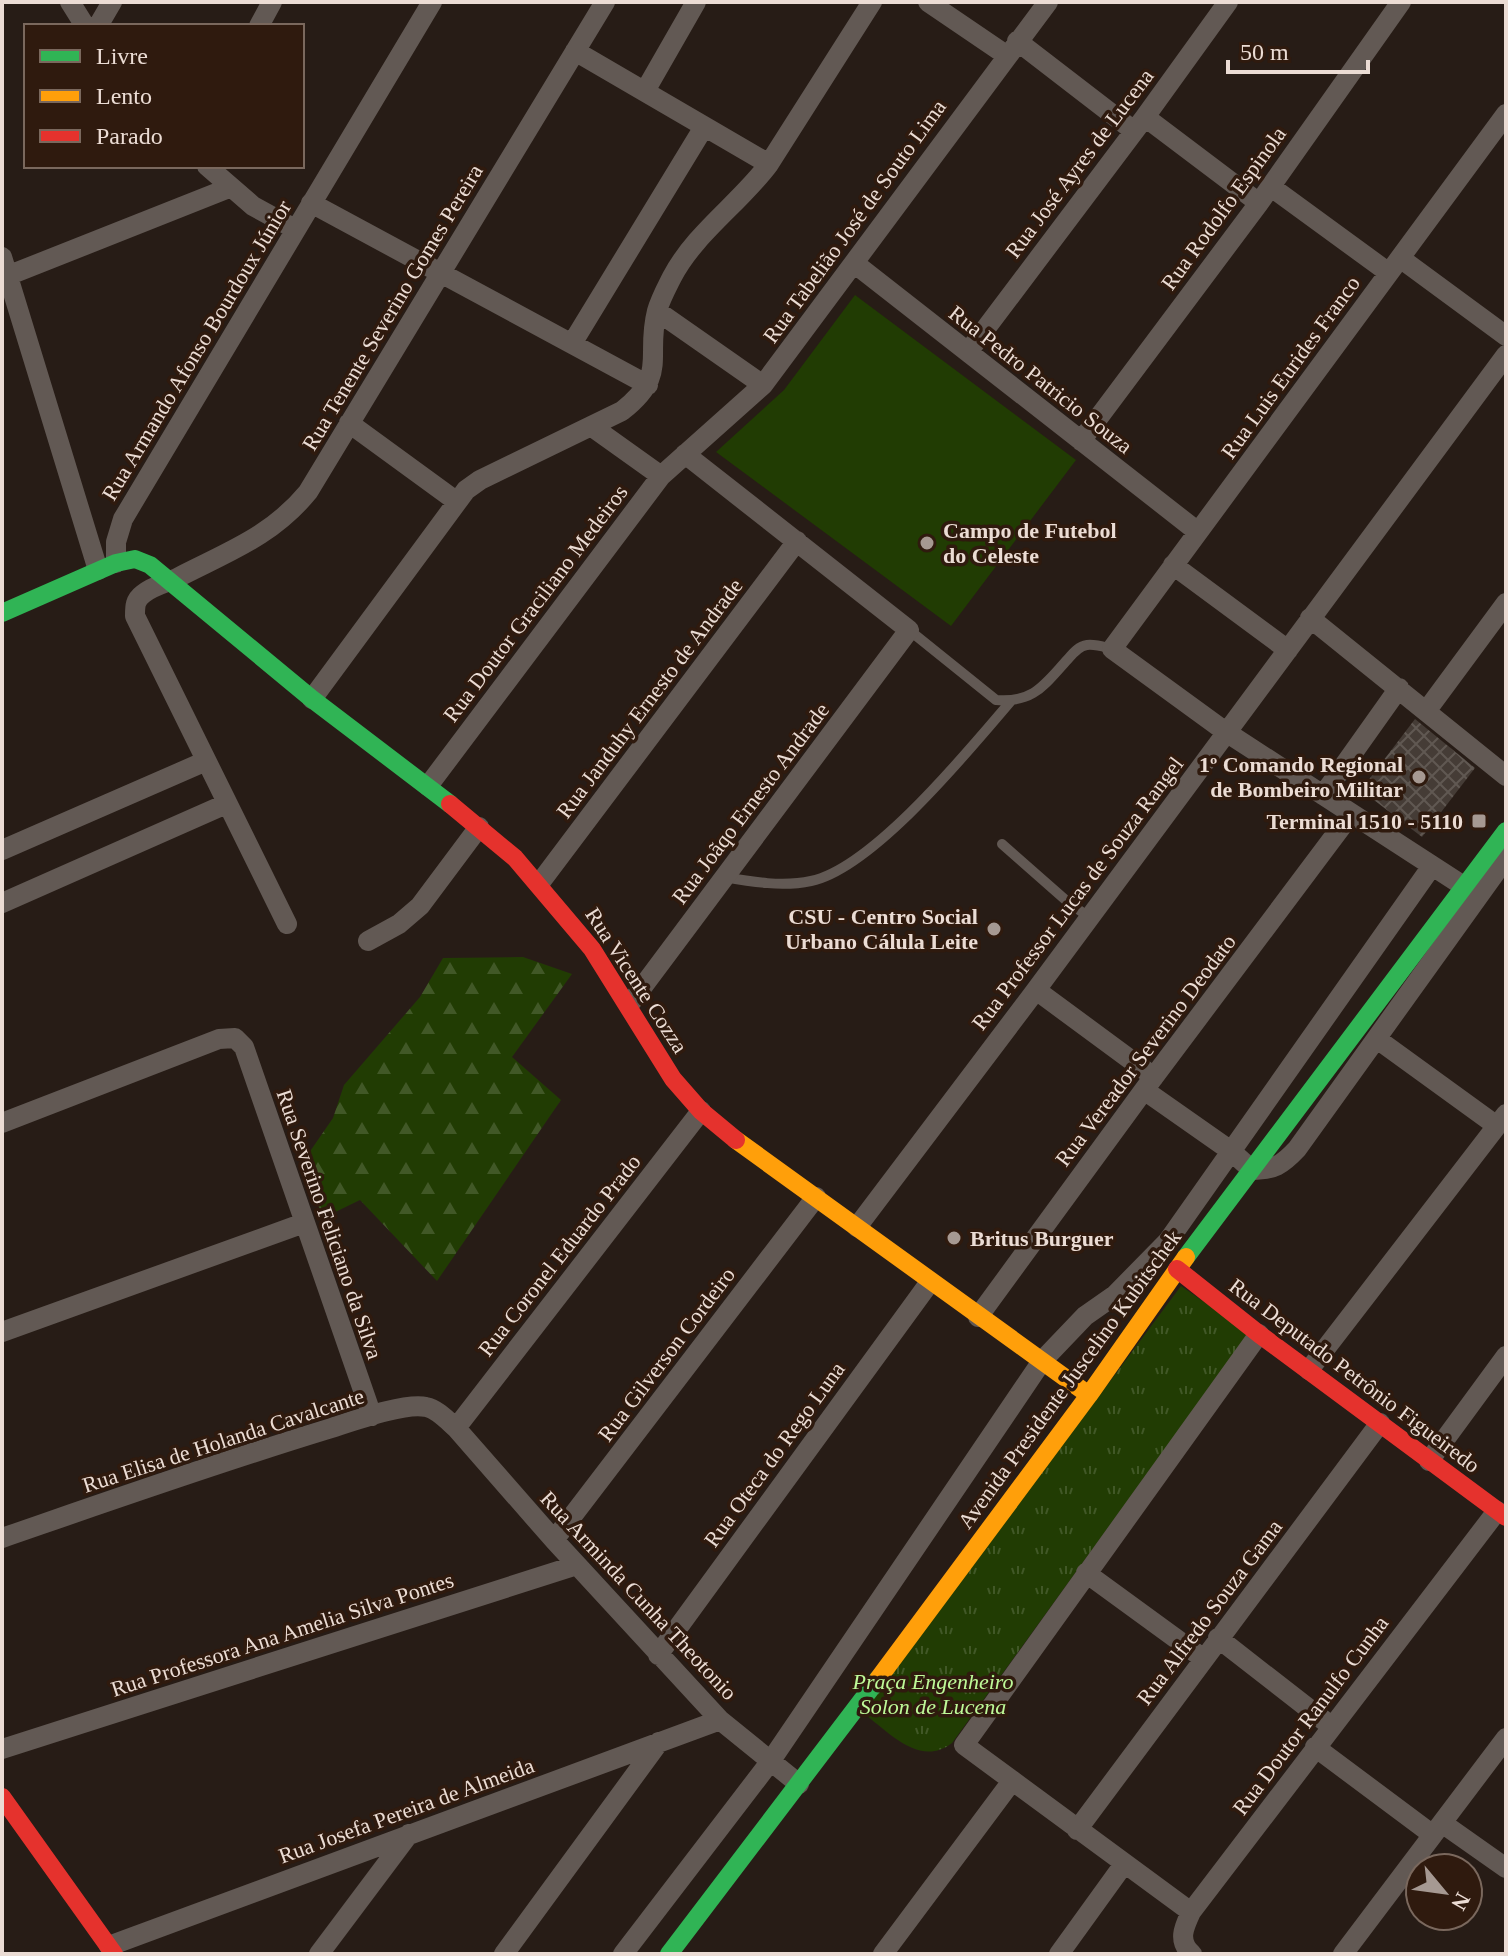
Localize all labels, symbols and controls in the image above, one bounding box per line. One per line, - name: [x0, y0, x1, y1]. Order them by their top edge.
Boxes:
- legend: [24, 24, 304, 168]
- scale bar: [1228, 24, 1368, 74]
- text: 50 m: [1240, 39, 1289, 65]
- text: Livre: [96, 43, 148, 69]
- street label: Rua José Ayres de Lucena: [1000, 64, 1159, 263]
- text: Lento: [96, 83, 152, 109]
- street label: Rua Tabelião José de Souto Lima: [758, 95, 951, 348]
- street label: Rua Rodolfo Espinola: [1156, 122, 1291, 295]
- text: Parado: [96, 123, 163, 149]
- street label: Rua Tenente Severino Gomes Pereira: [297, 160, 488, 455]
- street label: Rua Armando Afonso Bourdoux Júnior: [97, 195, 297, 505]
- street label: Rua Luis Eurides Franco: [1216, 271, 1365, 463]
- street label: Rua Pedro Patricio Souza: [944, 300, 1137, 459]
- street label: Rua Doutor Graciliano Medeiros: [438, 480, 633, 727]
- place label: Campo de Futebol do Celeste: [943, 518, 1117, 568]
- marker: Campo de Futebol do Celeste: [918, 534, 936, 552]
- street label: Rua Janduhy Ernesto de Andrade: [551, 574, 748, 823]
- street label: Rua Joãqo Ernesto Andrade: [667, 698, 834, 909]
- street label: Rua Professor Lucas de Souza Rangel: [966, 752, 1188, 1035]
- place label: 1º Comando Regional de Bombeiro Militar: [1199, 752, 1403, 802]
- marker: 1º Comando Regional de Bombeiro Militar: [1410, 768, 1428, 786]
- place label: Terminal 1510 - 5110: [1266, 809, 1463, 834]
- marker: Terminal 1510 - 5110: [1470, 812, 1488, 830]
- street label: Rua Vicente Cozza: [580, 903, 693, 1058]
- place label: CSU - Centro Social Urbano Cálula Leite: [785, 904, 978, 954]
- marker: CSU - Centro Social Urbano Cálula Leite: [985, 920, 1003, 938]
- street label: Rua Vereador Severino Deodato: [1050, 930, 1241, 1171]
- street label: Rua Severino Feliciano da Silva: [272, 1086, 388, 1362]
- street label: Rua Coronel Eduardo Prado: [473, 1150, 646, 1361]
- street label: Avenida Presidente Juscelino Kubitschek: [953, 1225, 1186, 1534]
- place label: Britus Burguer: [970, 1226, 1114, 1251]
- marker: Britus Burguer: [945, 1229, 963, 1247]
- street label: Rua Gilverson Cordeiro: [593, 1262, 740, 1446]
- street label: Rua Deputado Petrônio Figueiredo: [1224, 1273, 1485, 1478]
- street label: Rua Oteca do Rego Luna: [699, 1357, 850, 1552]
- street label: Rua Elisa de Holanda Cavalcante: [79, 1383, 367, 1498]
- street label: Rua Arminda Cunha Theotonio: [535, 1486, 742, 1705]
- street label: Rua Alfredo Souza Gama: [1132, 1515, 1287, 1710]
- street label: Rua Professora Ana Amelia Silva Pontes: [108, 1567, 457, 1702]
- street label: Rua Doutor Ranulfo Cunha: [1227, 1611, 1394, 1820]
- park label: Praça Engenheiro Solon de Lucena: [851, 1669, 1014, 1719]
- street label: Rua Josefa Pereira de Almeida: [275, 1752, 538, 1868]
- north arrow: [1404, 1852, 1484, 1932]
- text: N: [1446, 1888, 1476, 1915]

